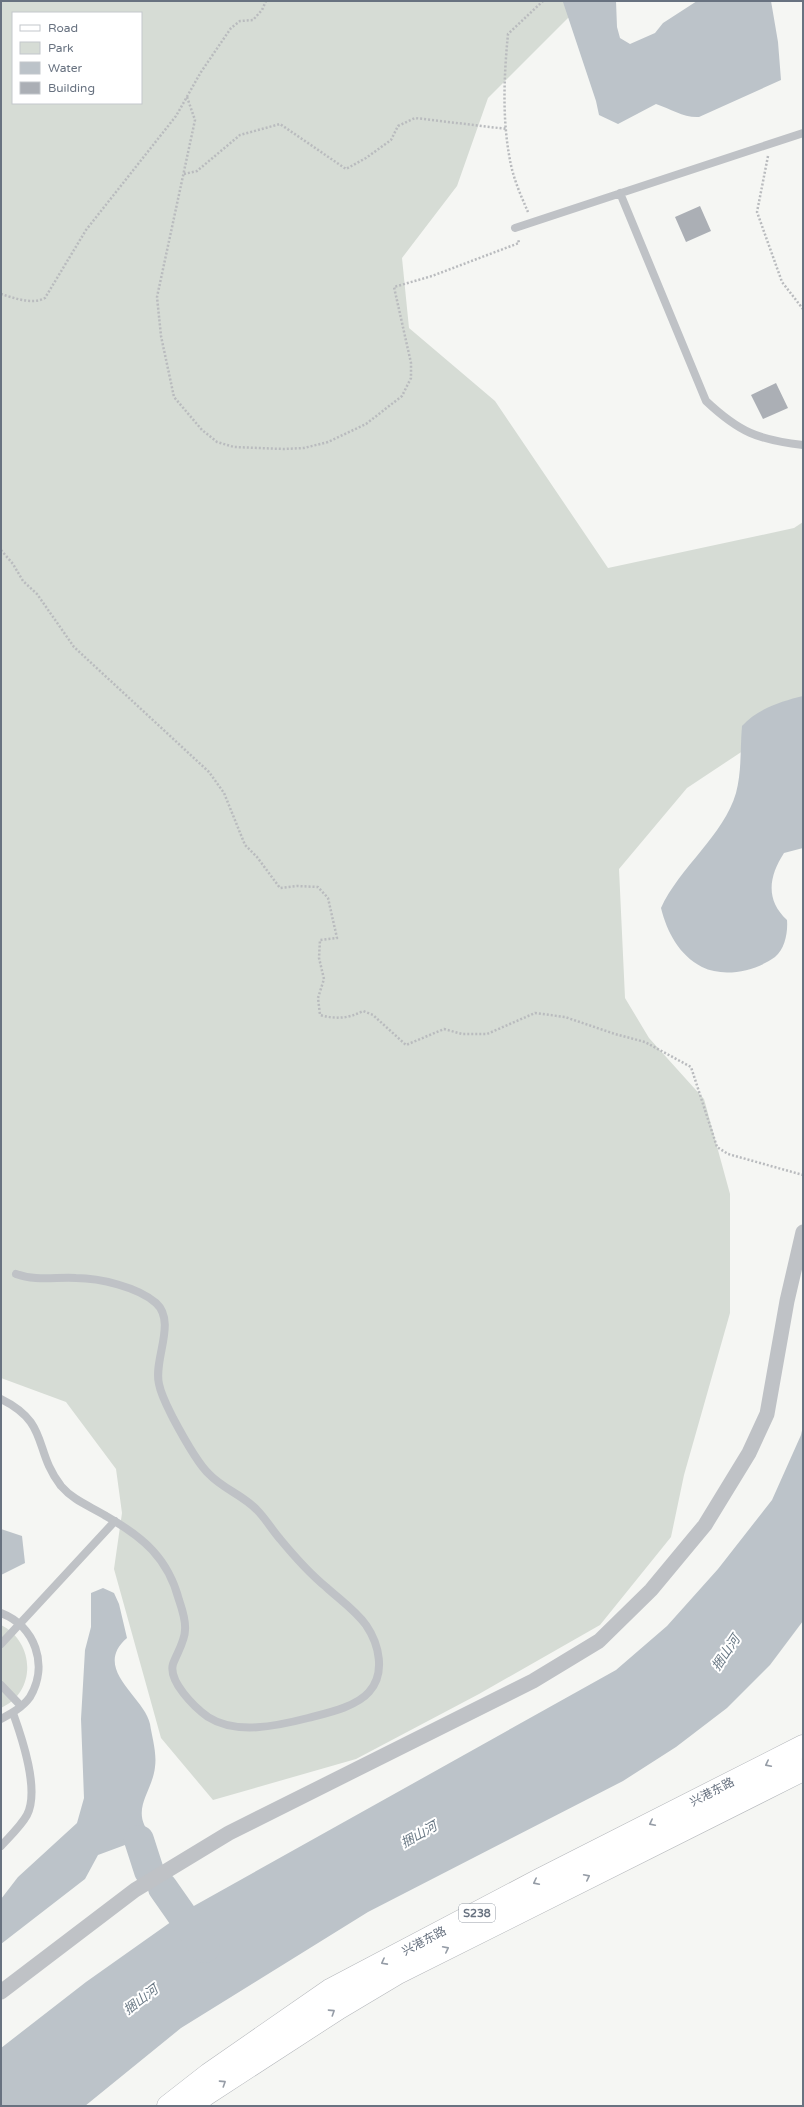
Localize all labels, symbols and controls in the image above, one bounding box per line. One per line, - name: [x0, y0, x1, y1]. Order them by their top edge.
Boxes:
- legend: [12, 12, 142, 104]
- text: Road: [48, 21, 78, 35]
- text: Park: [48, 41, 74, 55]
- text: Water: [48, 61, 83, 75]
- text: Building: [48, 81, 95, 95]
- water label: 捆山河: [708, 1630, 745, 1674]
- one-way arrow: [765, 1759, 772, 1767]
- street label: 兴港东路: [687, 1775, 737, 1809]
- water label: 捆山河: [398, 1817, 443, 1851]
- one-way arrow: [649, 1818, 657, 1826]
- one-way arrow: [582, 1874, 590, 1882]
- one-way arrow: [533, 1877, 541, 1884]
- road number: S238: [459, 1904, 495, 1922]
- street label: 兴港东路: [400, 1924, 448, 1958]
- one-way arrow: [441, 1946, 449, 1953]
- one-way arrow: [381, 1957, 388, 1964]
- water label: 捆山河: [121, 1980, 164, 2018]
- one-way arrow: [328, 2009, 335, 2017]
- one-way arrow: [219, 2081, 226, 2088]

